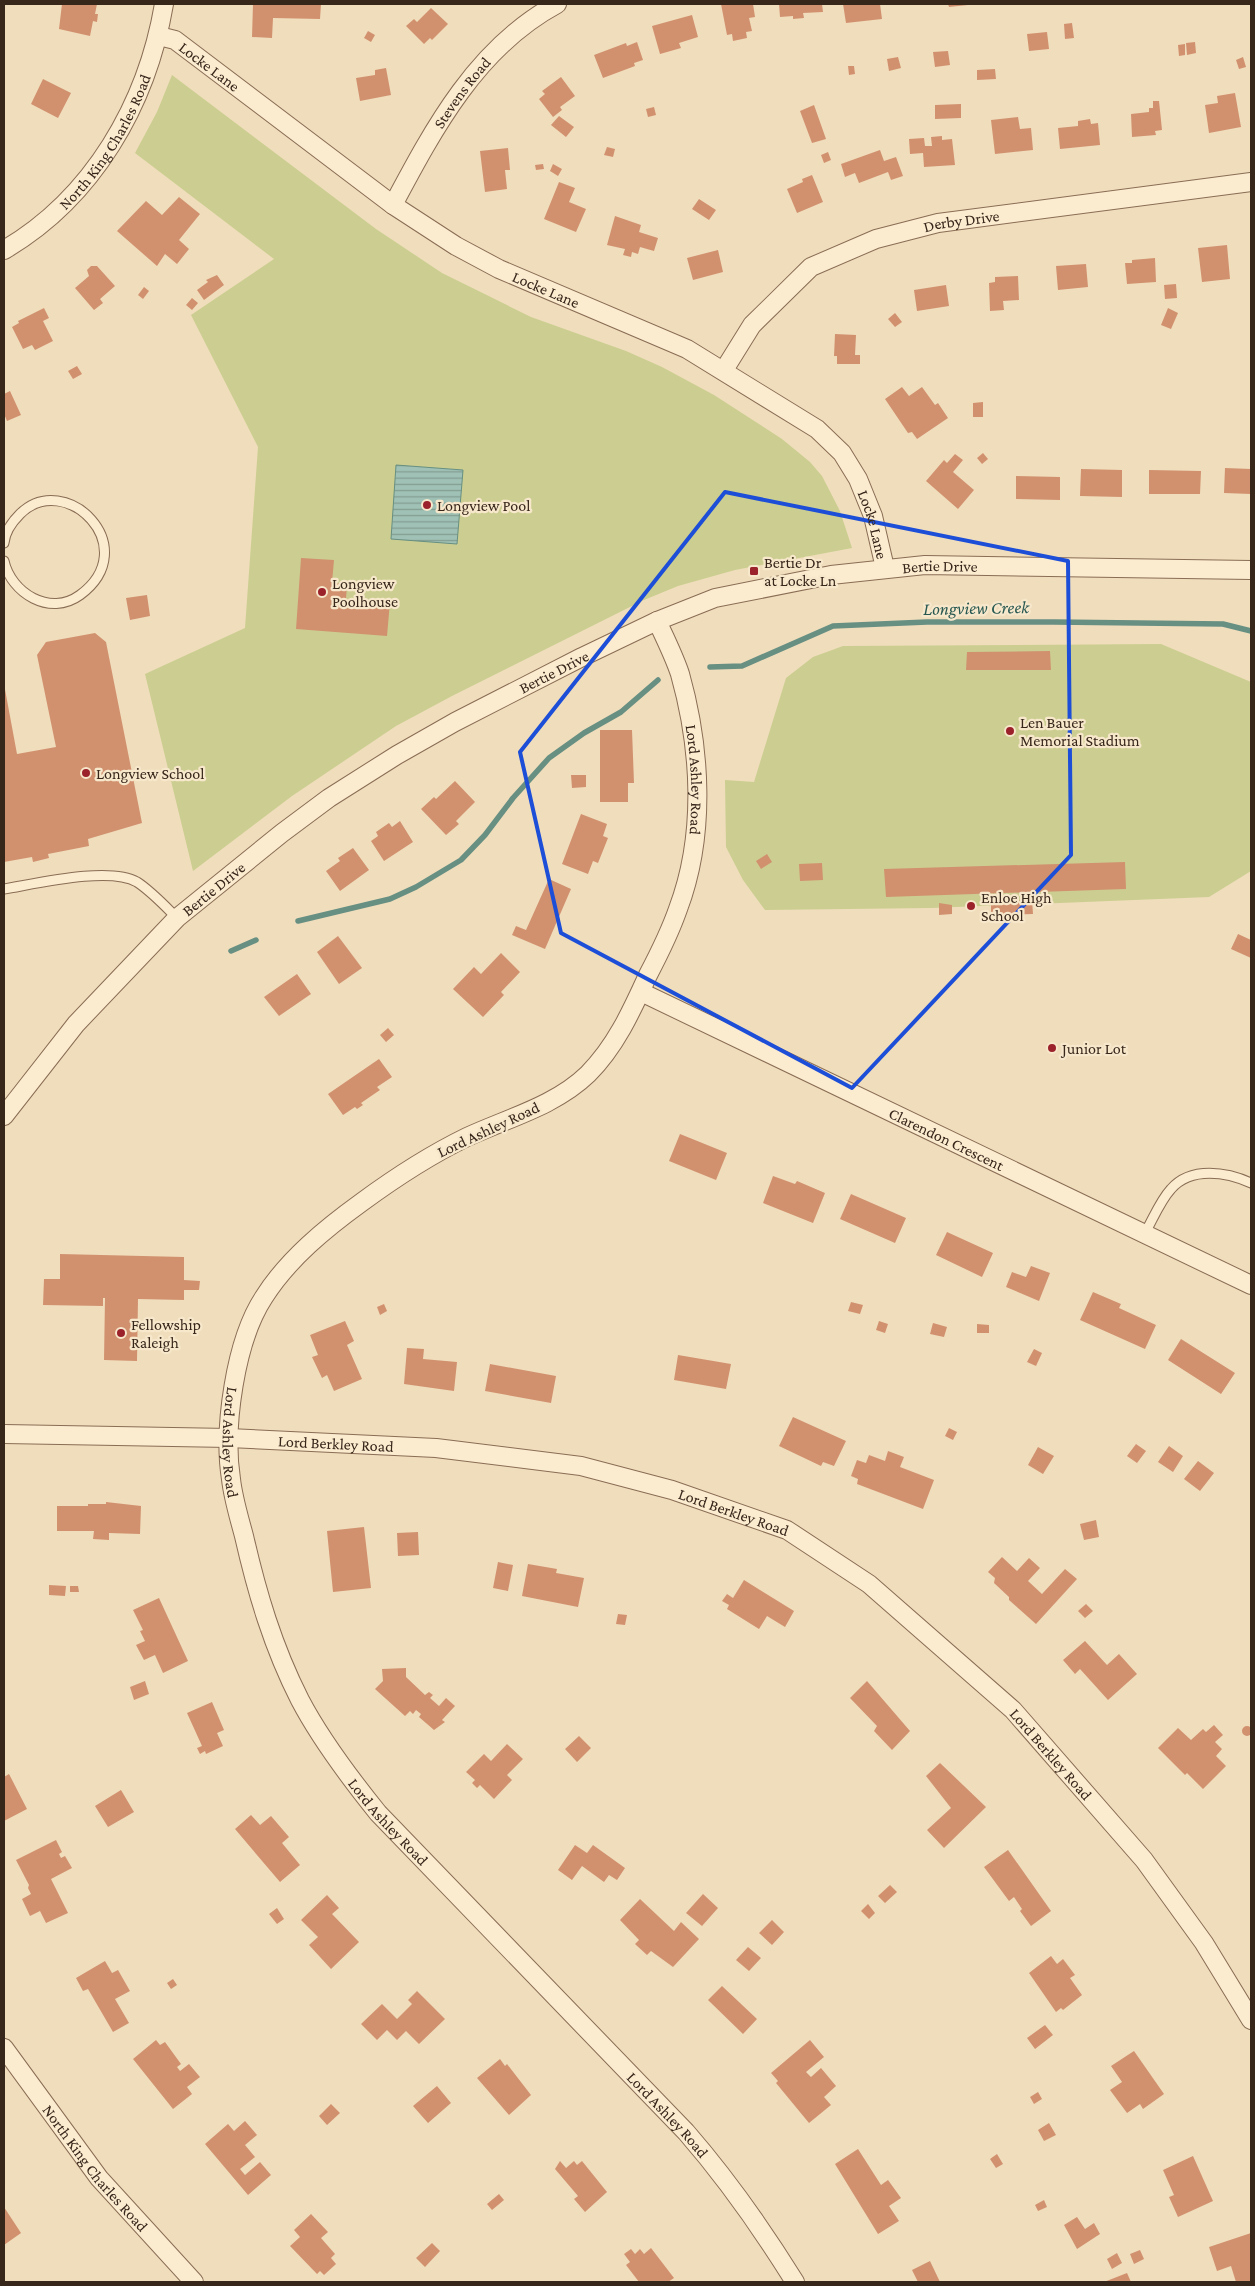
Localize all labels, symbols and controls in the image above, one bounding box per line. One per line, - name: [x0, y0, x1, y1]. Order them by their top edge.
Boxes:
- street label: Locke Lane: [176, 38, 243, 95]
- street label: Stevens Road: [430, 53, 494, 131]
- street label: North King Charles Road: [56, 71, 154, 213]
- street label: Derby Drive: [922, 207, 1000, 235]
- street label: Locke Lane: [510, 268, 582, 311]
- street label: Locke Lane: [854, 488, 891, 561]
- place label: Longview Pool: [437, 497, 530, 515]
- marker: Longview Pool: [421, 499, 433, 511]
- place label: Bertie Dr at Locke Ln: [764, 554, 837, 589]
- street label: Bertie Drive: [901, 557, 978, 576]
- marker: Bertie Dr at Locke Ln: [748, 565, 760, 577]
- place label: Longview Poolhouse: [332, 575, 398, 610]
- marker: Longview Poolhouse: [316, 586, 328, 598]
- water label: Longview Creek: [923, 597, 1030, 619]
- street label: Bertie Drive: [516, 647, 591, 697]
- place label: Len Bauer Memorial Stadium: [1020, 714, 1140, 749]
- street label: Lord Ashley Road: [682, 723, 705, 836]
- marker: Len Bauer Memorial Stadium: [1004, 725, 1016, 737]
- place label: Longview School: [96, 765, 204, 783]
- marker: Longview School: [80, 767, 92, 779]
- street label: Bertie Drive: [179, 859, 248, 919]
- place label: Enloe High School: [981, 889, 1052, 924]
- marker: Enloe High School: [965, 900, 977, 912]
- place label: Junior Lot: [1060, 1040, 1127, 1058]
- marker: Junior Lot: [1046, 1042, 1058, 1054]
- street label: Lord Ashley Road: [434, 1098, 543, 1161]
- street label: Clarendon Crescent: [886, 1104, 1007, 1174]
- place label: Fellowship Raleigh: [131, 1316, 201, 1352]
- marker: Fellowship Raleigh: [115, 1327, 127, 1339]
- street label: Lord Ashley Road: [219, 1386, 242, 1500]
- street label: Lord Berkley Road: [278, 1432, 395, 1455]
- street label: Lord Berkley Road: [676, 1485, 792, 1539]
- street label: Lord Berkley Road: [1006, 1705, 1096, 1804]
- street label: Lord Ashley Road: [345, 1775, 432, 1869]
- street label: Lord Ashley Road: [624, 2069, 712, 2161]
- street label: North King Charles Road: [39, 2102, 152, 2235]

